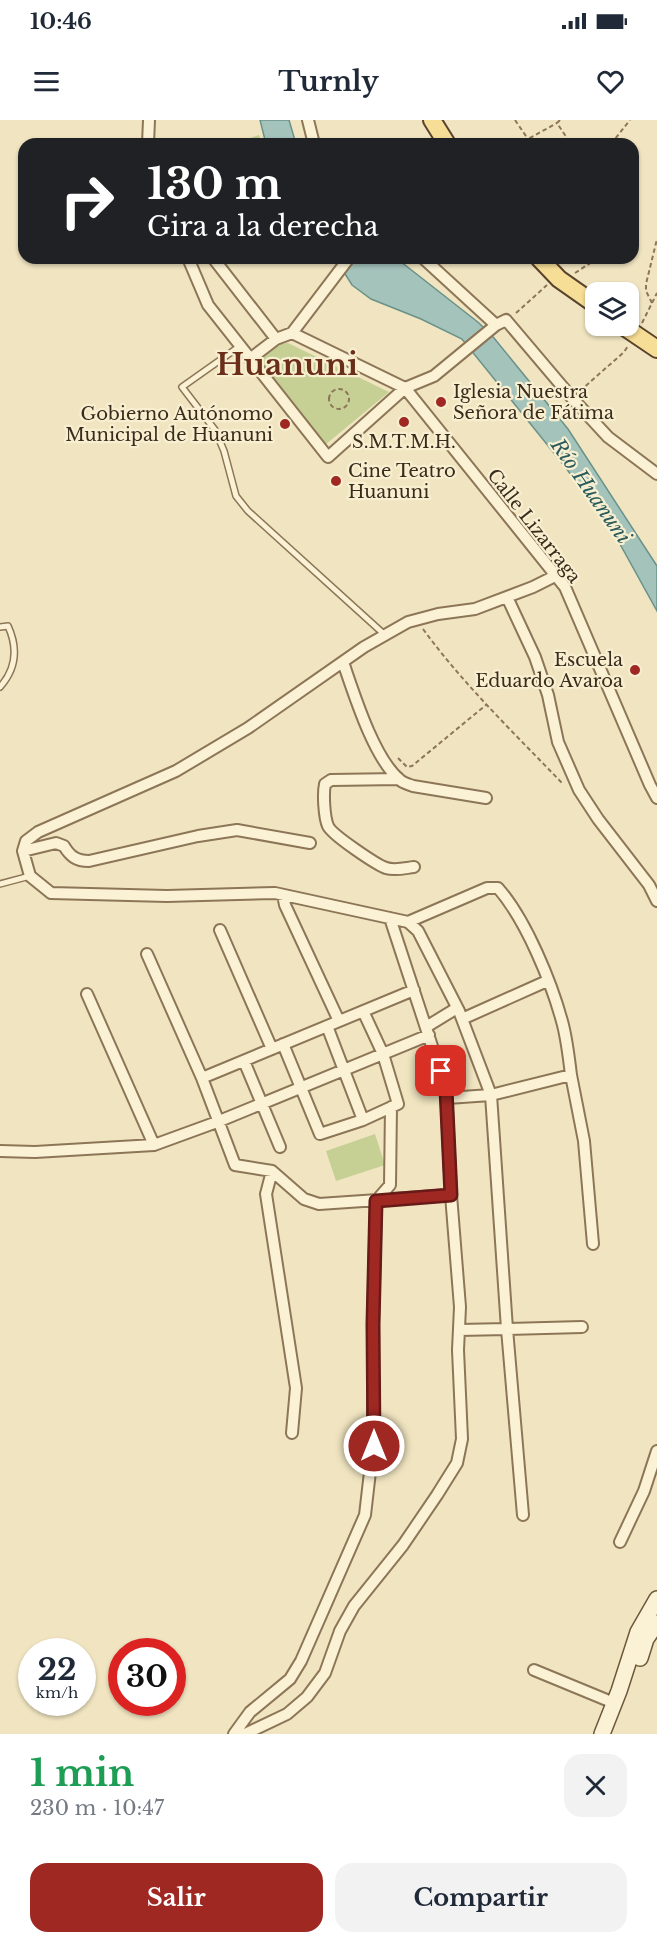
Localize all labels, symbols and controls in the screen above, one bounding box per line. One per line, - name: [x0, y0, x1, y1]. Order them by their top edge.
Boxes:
- text: 10:46: [30, 8, 92, 35]
- icon: menu: [30, 65, 63, 98]
- text: Turnly: [278, 65, 379, 98]
- icon: heart: [594, 65, 627, 98]
- text: 130 m: [147, 158, 281, 210]
- icon: right: [48, 162, 126, 240]
- text: Gira a la derecha: [147, 210, 378, 243]
- map controls: [585, 282, 639, 336]
- button: layers: [585, 282, 639, 336]
- district label: Huanuni: [216, 346, 358, 383]
- place label: Iglesia Nuestra Señora de Fátima: [453, 381, 614, 424]
- marker: Iglesia Nuestra Señora de Fátima: [434, 395, 448, 409]
- place label: Gobierno Autónomo Municipal de Huanuni: [65, 403, 273, 446]
- marker: S.M.T.M.H.: [397, 415, 411, 429]
- marker: Gobierno Autónomo Municipal de Huanuni: [278, 417, 292, 431]
- place label: S.M.T.M.H.: [352, 431, 456, 453]
- water label: Río Huanuni: [545, 433, 636, 548]
- place label: Cine Teatro Huanuni: [348, 460, 456, 503]
- street label: Calle Lizarraga: [483, 465, 585, 587]
- marker: Cine Teatro Huanuni: [329, 474, 343, 488]
- place label: Escuela Eduardo Avaroa: [475, 649, 623, 692]
- marker: Escuela Eduardo Avaroa: [628, 663, 642, 677]
- pin: [415, 1045, 466, 1096]
- icon: arrive: [424, 1054, 457, 1087]
- position arrow: [342, 1414, 406, 1478]
- speed limit sign: 30: [108, 1638, 186, 1716]
- text: 22: [37, 1651, 77, 1688]
- text: km/h: [36, 1683, 78, 1702]
- text: 1 min: [30, 1751, 134, 1796]
- button: close: [564, 1754, 627, 1817]
- text: 230 m · 10:47: [30, 1796, 164, 1820]
- button: Salir: [30, 1863, 323, 1932]
- button: Compartir: [335, 1863, 627, 1932]

